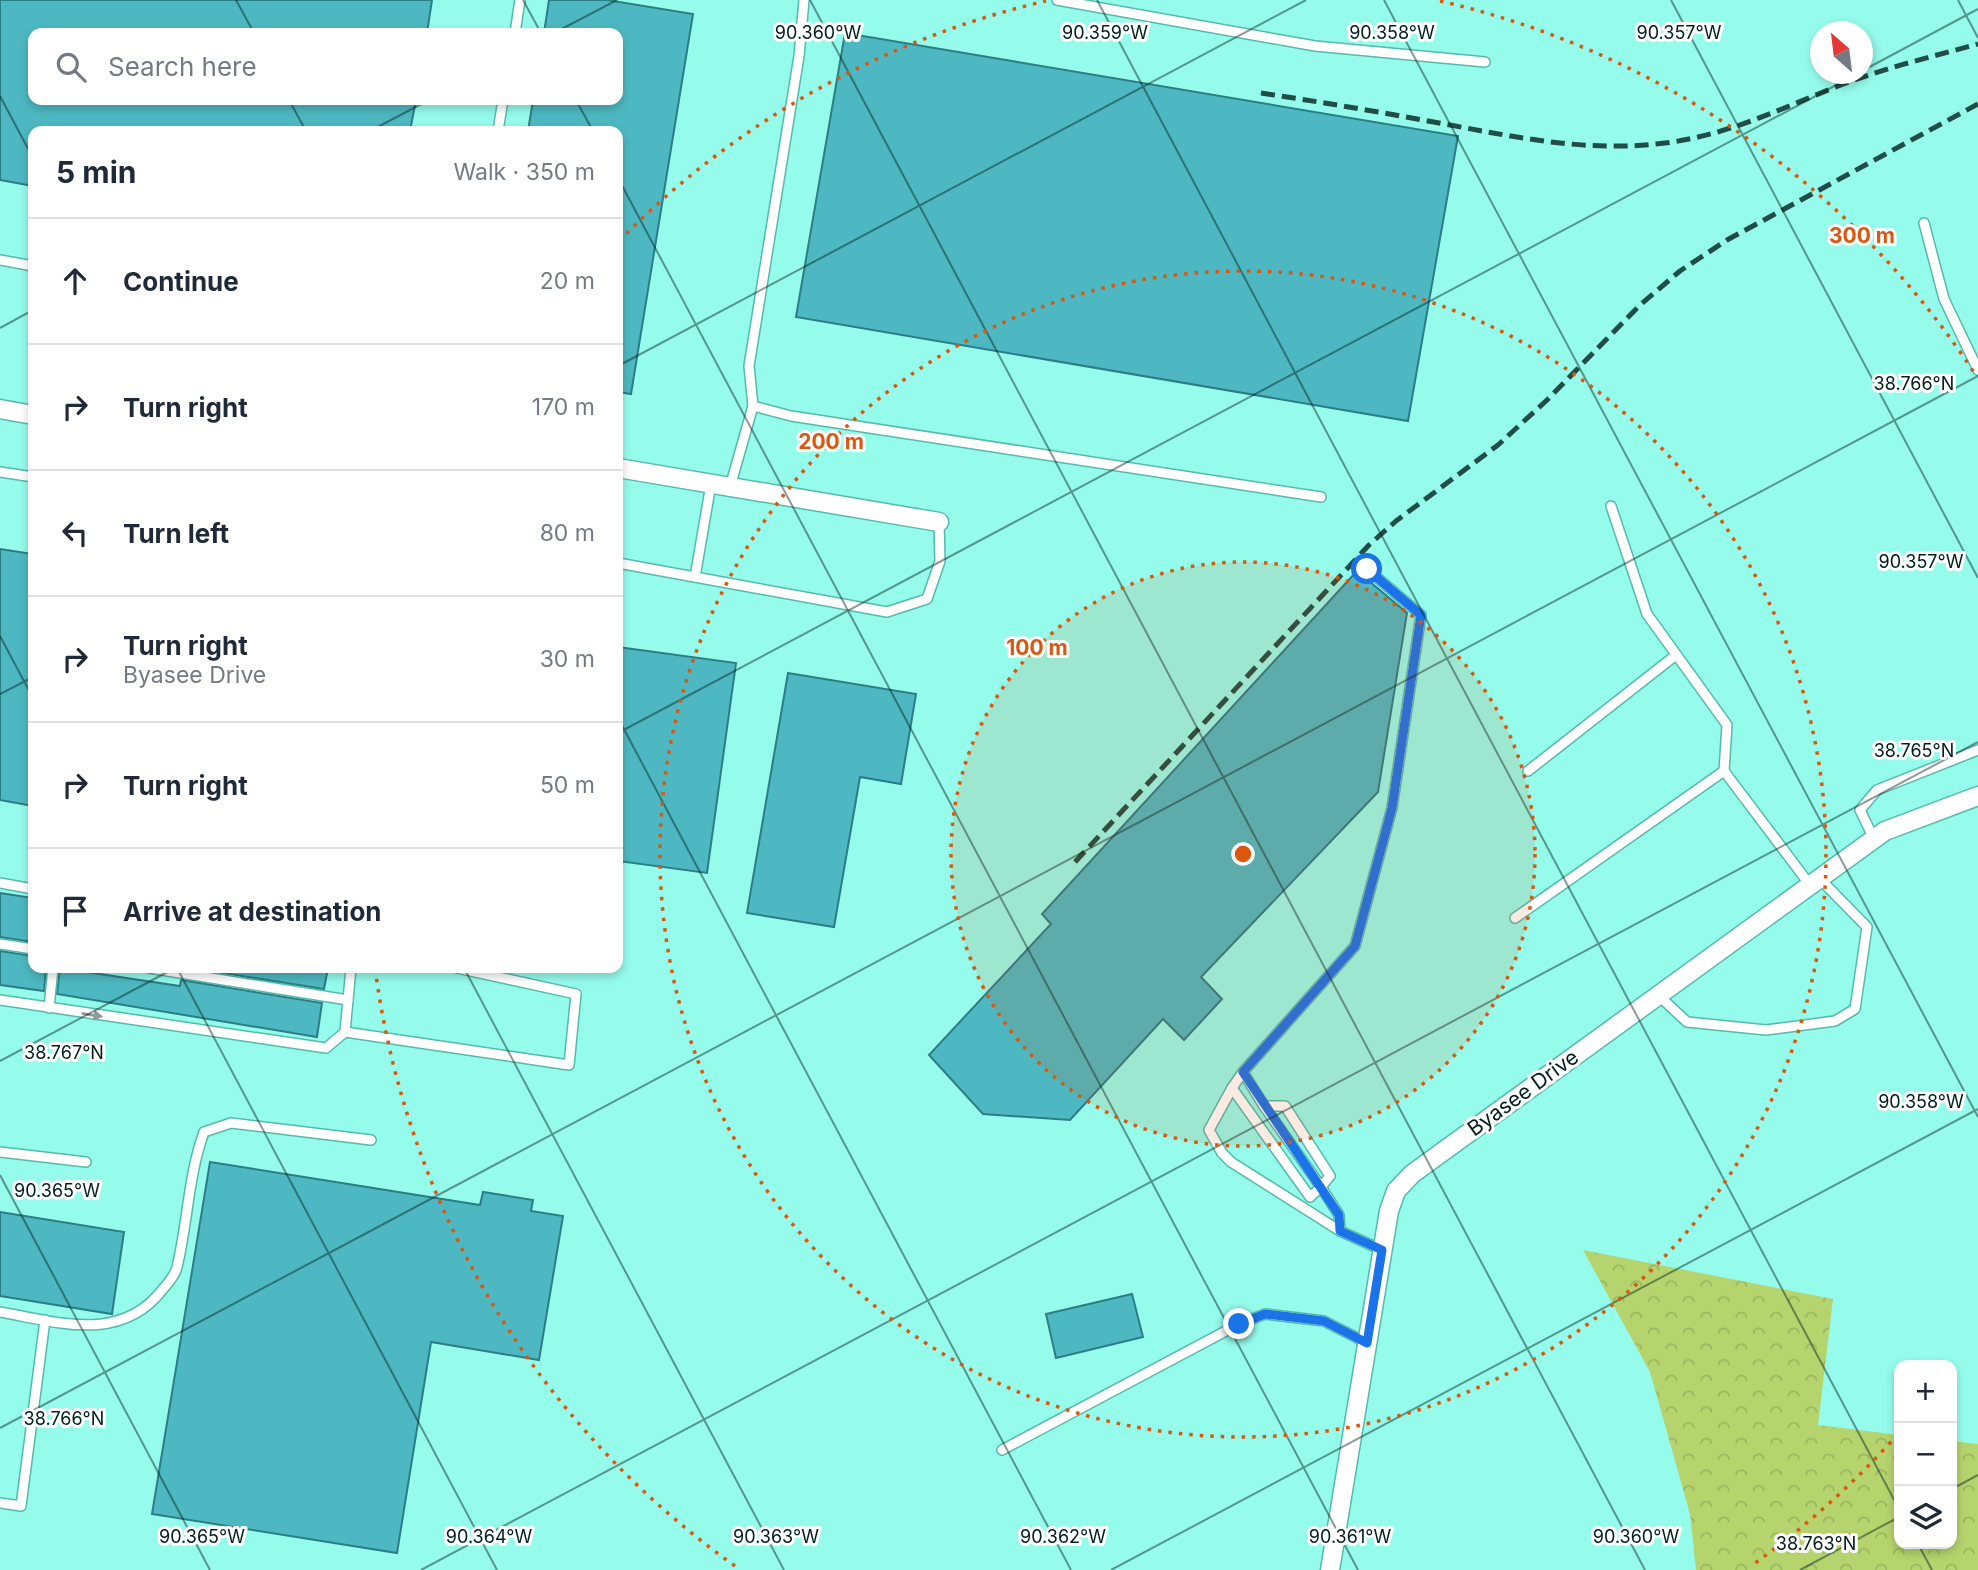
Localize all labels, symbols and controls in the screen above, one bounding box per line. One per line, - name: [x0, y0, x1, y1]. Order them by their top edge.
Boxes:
- north arrow: [1810, 21, 1873, 84]
- text: 90.360°W: [775, 22, 861, 43]
- text: 90.359°W: [1062, 22, 1148, 43]
- text: 90.358°W: [1349, 22, 1435, 43]
- text: 90.357°W: [1637, 22, 1722, 43]
- search box: [28, 28, 623, 105]
- icon: search: [52, 48, 90, 86]
- text: Search here: [108, 51, 257, 82]
- text: 5 min: [56, 154, 136, 190]
- text: Walk · 350 m: [454, 158, 595, 186]
- text: 300 m: [1829, 223, 1895, 248]
- icon: ahead: [56, 262, 94, 300]
- text: Continue: [123, 266, 239, 297]
- text: 20 m: [540, 267, 595, 295]
- text: 38.766°N: [1874, 373, 1954, 394]
- icon: right: [56, 388, 94, 426]
- text: Turn right: [123, 392, 248, 423]
- text: 170 m: [532, 393, 595, 421]
- text: 200 m: [798, 429, 864, 454]
- icon: left: [56, 514, 94, 552]
- text: Turn left: [123, 518, 229, 549]
- text: 80 m: [540, 519, 595, 547]
- text: 90.357°W: [1879, 551, 1964, 572]
- route start: [1351, 553, 1382, 584]
- text: Turn right: [123, 630, 248, 661]
- text: 100 m: [1006, 635, 1068, 660]
- icon: right: [56, 640, 94, 678]
- text: 30 m: [540, 645, 595, 673]
- text: Byasee Drive: [123, 661, 266, 689]
- text: 38.765°N: [1874, 740, 1954, 761]
- icon: right: [56, 766, 94, 804]
- text: Turn right: [123, 770, 248, 801]
- text: 50 m: [540, 771, 595, 799]
- centre of rings: [1231, 842, 1255, 866]
- icon: arrive: [56, 892, 94, 930]
- text: Arrive at destination: [123, 896, 382, 927]
- one-way arrow: [81, 1010, 103, 1021]
- text: 38.767°N: [24, 1042, 104, 1063]
- street label: Byasee Drive: [1462, 1044, 1583, 1141]
- text: 90.358°W: [1878, 1091, 1964, 1112]
- text: 90.365°W: [14, 1180, 100, 1201]
- route end: [1223, 1308, 1254, 1339]
- map controls: [1894, 1360, 1957, 1549]
- button: +: [1894, 1360, 1957, 1423]
- text: 38.766°N: [24, 1408, 104, 1429]
- button: −: [1894, 1423, 1957, 1486]
- button: layers: [1894, 1486, 1957, 1549]
- text: 90.365°W: [159, 1526, 245, 1547]
- text: 90.364°W: [446, 1526, 532, 1547]
- text: 90.363°W: [733, 1526, 819, 1547]
- text: 90.362°W: [1020, 1526, 1106, 1547]
- text: 90.361°W: [1309, 1526, 1391, 1547]
- text: 90.360°W: [1593, 1526, 1679, 1547]
- text: 38.763°N: [1776, 1533, 1856, 1554]

